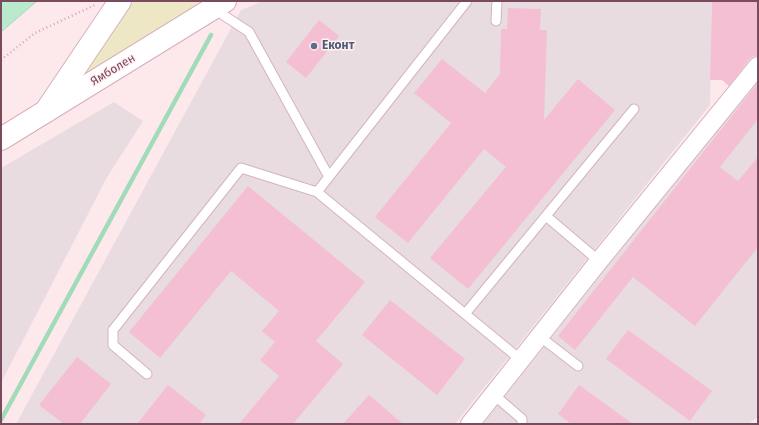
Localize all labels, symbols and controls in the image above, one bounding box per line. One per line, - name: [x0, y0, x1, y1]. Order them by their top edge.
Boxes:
- place label: Еконт: [322, 39, 354, 53]
- marker: Еконт: [309, 41, 319, 51]
- street label: Ямболен: [88, 51, 138, 89]

